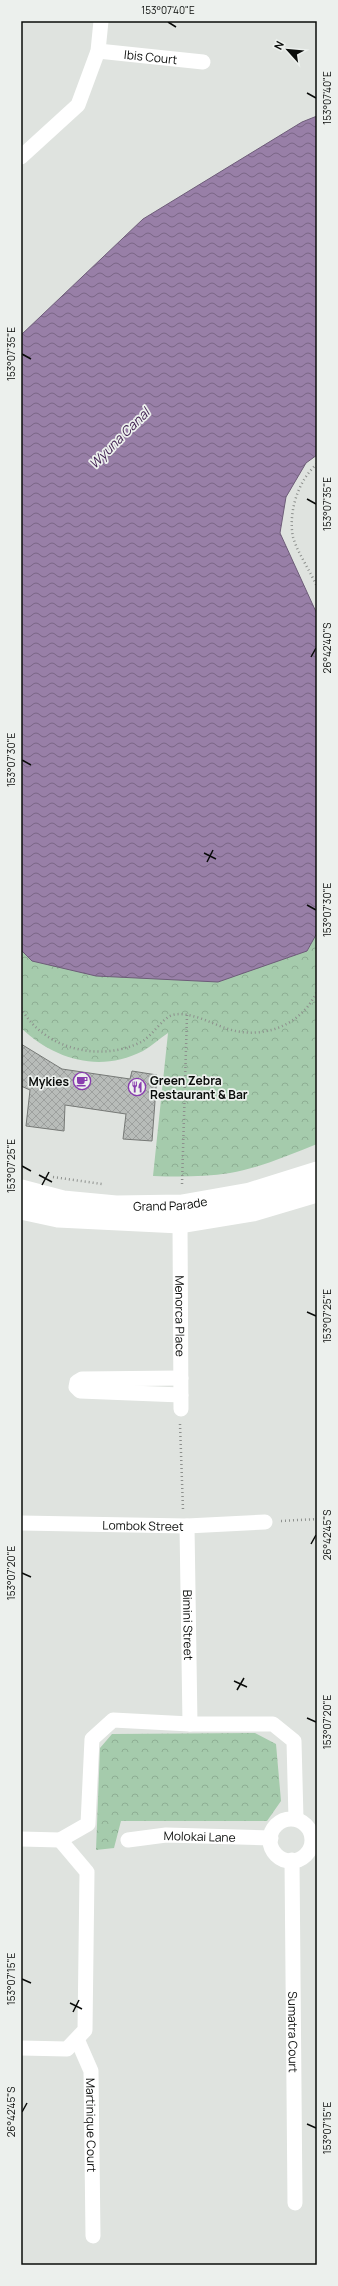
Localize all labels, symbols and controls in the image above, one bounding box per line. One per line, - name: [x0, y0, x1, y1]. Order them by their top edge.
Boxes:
- text: 153°07'40"E: [141, 3, 195, 17]
- north arrow: [268, 30, 308, 70]
- text: N: [270, 38, 287, 52]
- street label: Ibis Court: [123, 45, 178, 68]
- text: 153°07'40"E: [320, 71, 334, 125]
- text: 153°07'35"E: [4, 327, 18, 381]
- water label: Wyuna Canal: [85, 402, 155, 472]
- text: 153°07'35"E: [320, 477, 334, 531]
- text: 26°42'40"S: [320, 622, 334, 674]
- text: 153°07'30"E: [4, 733, 18, 787]
- text: 153°07'30"E: [320, 883, 334, 937]
- cafe icon: Mykies: [72, 1071, 92, 1091]
- place label: Green Zebra Restaurant & Bar: [150, 1072, 248, 1103]
- place label: Mykies: [28, 1073, 69, 1090]
- restaurant icon: Green Zebra Restaurant & Bar: [127, 1077, 147, 1097]
- text: 153°07'25"E: [4, 1139, 18, 1193]
- street label: Grand Parade: [133, 1192, 209, 1214]
- street label: Menorca Place: [172, 1275, 189, 1357]
- text: 153°07'25"E: [320, 1289, 334, 1343]
- text: 26°42'45"S: [320, 1510, 334, 1560]
- street label: Lombok Street: [102, 1516, 184, 1534]
- text: 153°07'20"E: [4, 1546, 18, 1600]
- street label: Bimini Street: [179, 1589, 198, 1661]
- text: 153°07'20"E: [320, 1695, 334, 1749]
- street label: Molokai Lane: [163, 1826, 236, 1845]
- text: 153°07'15"E: [4, 1953, 18, 2005]
- street label: Sumatra Court: [285, 1991, 302, 2073]
- street label: Martinique Court: [83, 2078, 101, 2173]
- text: 26°42'45"S: [4, 2087, 18, 2137]
- text: 153°07'15"E: [320, 2102, 334, 2154]

